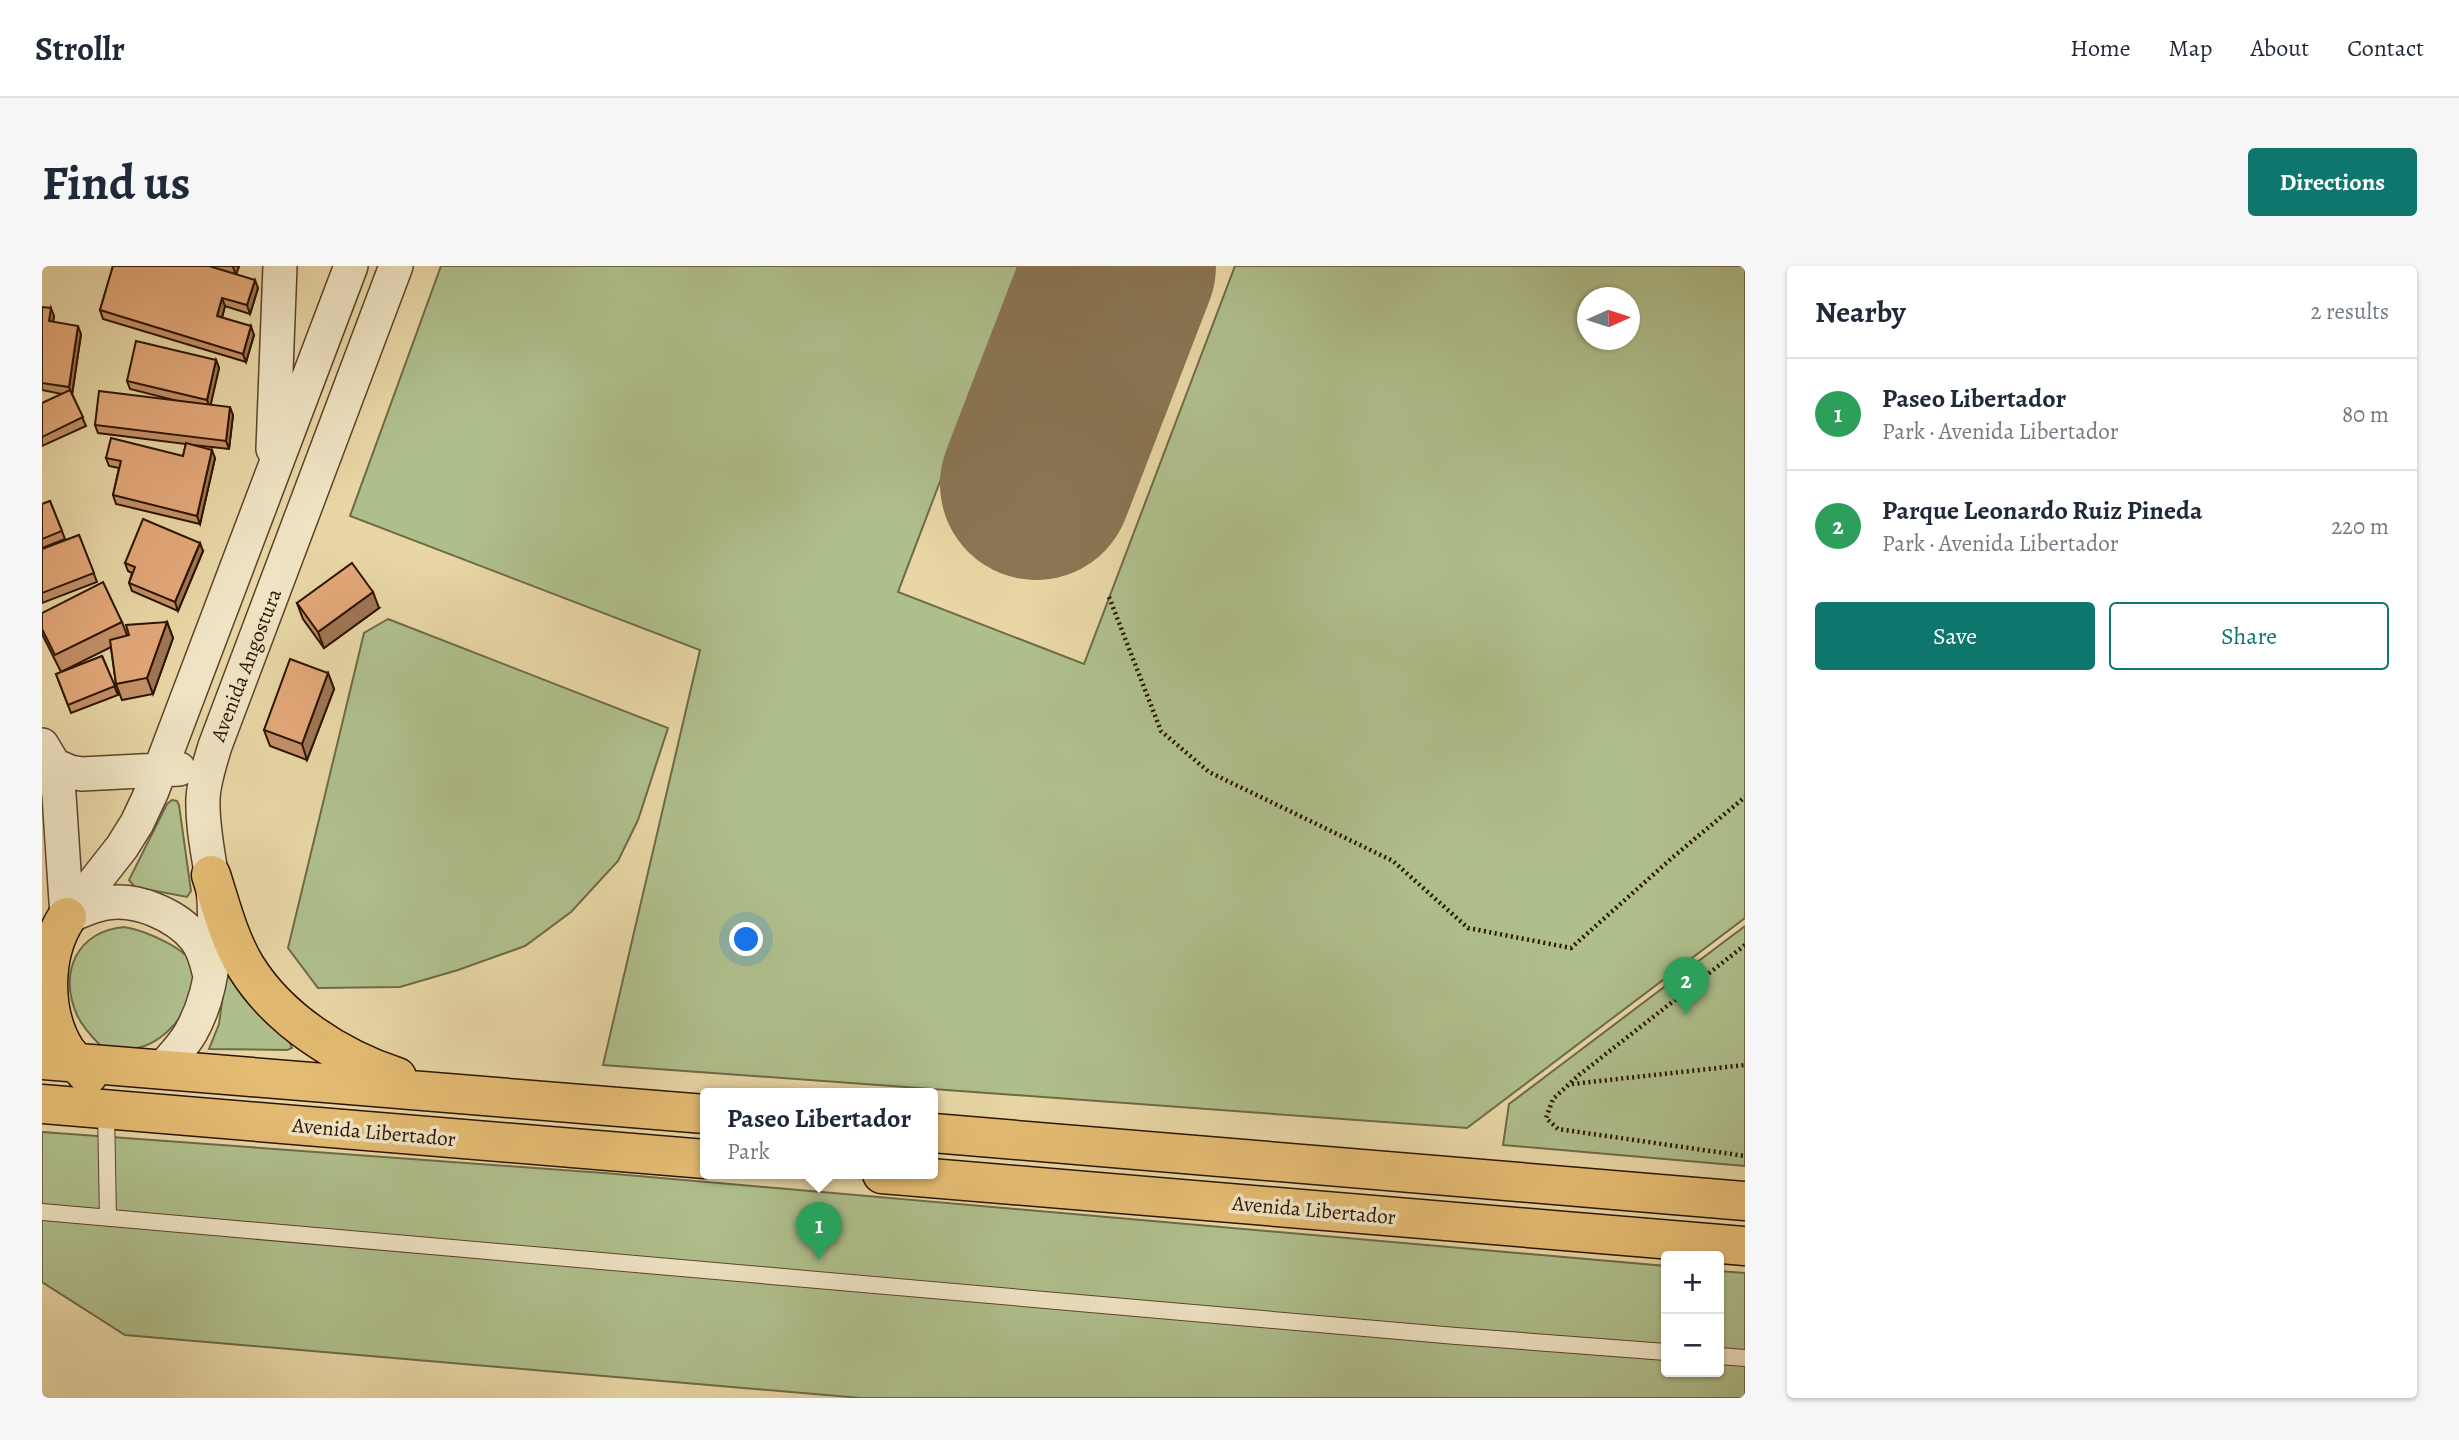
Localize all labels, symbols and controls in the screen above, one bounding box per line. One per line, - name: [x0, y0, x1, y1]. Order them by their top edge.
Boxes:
- text: Strollr: [35, 26, 125, 71]
- text: Home: [2070, 32, 2131, 64]
- text: Map: [2169, 32, 2213, 64]
- text: About: [2251, 32, 2309, 64]
- text: Contact: [2347, 32, 2424, 64]
- button: Directions: [2248, 148, 2417, 216]
- text: Find us: [42, 149, 190, 216]
- north arrow: [1577, 287, 1640, 350]
- text: Nearby: [1815, 292, 1906, 332]
- text: 2 results: [2311, 296, 2389, 327]
- text: Paseo Libertador: [1882, 381, 2066, 416]
- text: 1: [1834, 399, 1842, 430]
- text: 80 m: [2342, 399, 2389, 430]
- text: Park · Avenida Libertador: [1882, 416, 2119, 447]
- text: Parque Leonardo Ruiz Pineda: [1882, 493, 2202, 528]
- text: 2: [1832, 511, 1844, 542]
- text: 220 m: [2331, 511, 2389, 542]
- text: Park · Avenida Libertador: [1882, 528, 2119, 559]
- street label: Avenida Angostura: [204, 584, 288, 746]
- button: Save: [1815, 602, 2095, 670]
- button: Share: [2109, 602, 2389, 670]
- your location: [729, 922, 763, 956]
- pin: 2: [1663, 957, 1709, 1015]
- popup: [700, 1088, 938, 1179]
- text: Paseo Libertador: [727, 1101, 911, 1136]
- street label: Avenida Libertador: [290, 1111, 457, 1153]
- text: Park: [727, 1136, 770, 1167]
- street label: Avenida Libertador: [1230, 1189, 1397, 1231]
- pin: 1: [796, 1202, 842, 1260]
- map controls: [1661, 1251, 1724, 1377]
- button: +: [1661, 1251, 1724, 1314]
- button: −: [1661, 1314, 1724, 1377]

